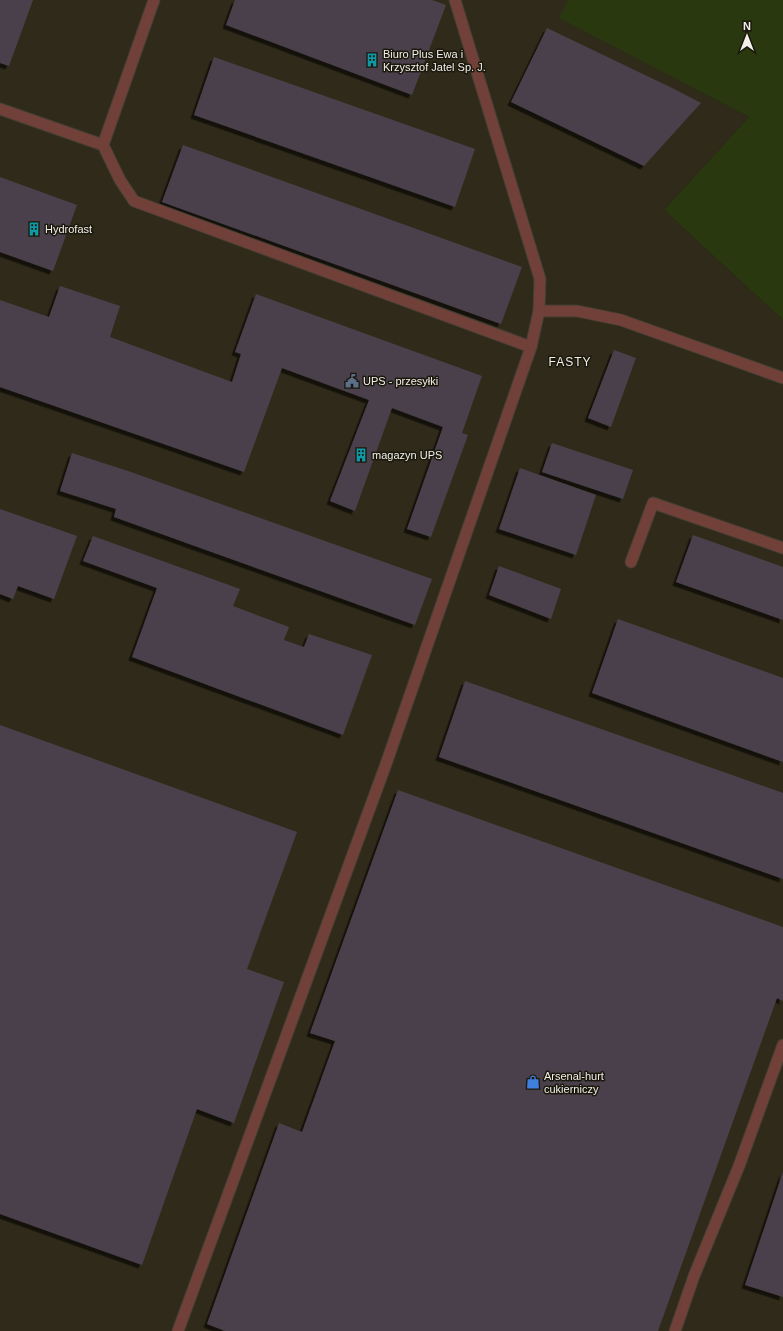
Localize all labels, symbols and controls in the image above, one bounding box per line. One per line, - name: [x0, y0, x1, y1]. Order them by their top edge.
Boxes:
- north arrow: [727, 16, 767, 56]
- text: N: [743, 20, 751, 32]
- place label: Biuro Plus Ewa i Krzysztof Jatel Sp. J.: [383, 48, 486, 73]
- building icon: Biuro Plus Ewa i Krzysztof Jatel Sp. J.: [364, 52, 380, 68]
- building icon: Hydrofast: [26, 221, 42, 237]
- place label: Hydrofast: [45, 223, 92, 235]
- district label: FASTY: [548, 355, 592, 369]
- public building icon: UPS - przesyłki: [344, 373, 360, 389]
- place label: UPS - przesyłki: [363, 375, 438, 387]
- building icon: magazyn UPS: [353, 447, 369, 463]
- place label: magazyn UPS: [372, 449, 442, 461]
- place label: Arsenal-hurt cukierniczy: [544, 1070, 604, 1095]
- shop icon: Arsenal-hurt cukierniczy: [525, 1074, 541, 1090]

